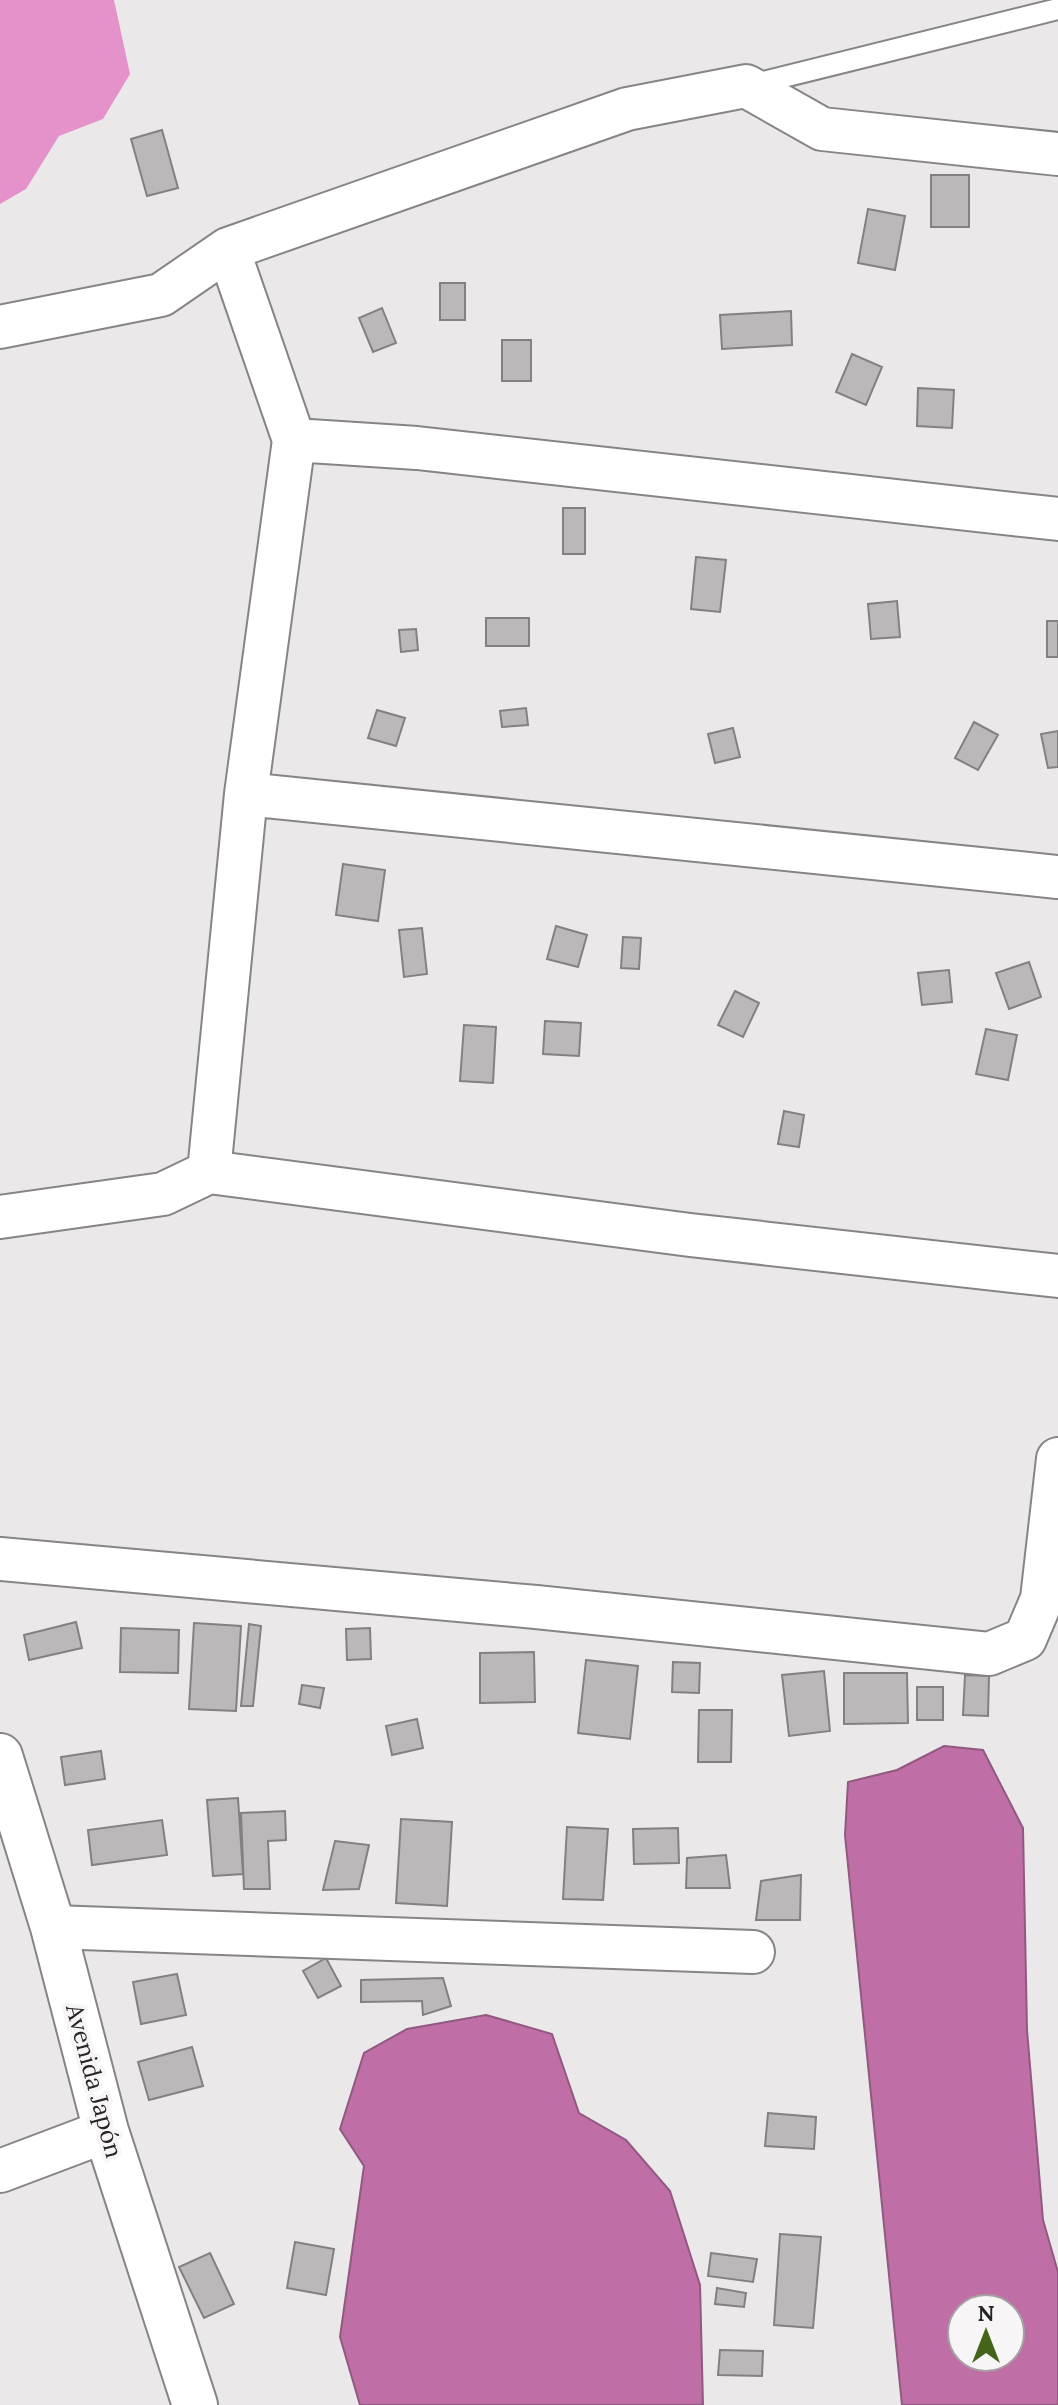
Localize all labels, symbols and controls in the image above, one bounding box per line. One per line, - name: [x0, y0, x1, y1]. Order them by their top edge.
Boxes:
- street label: Avenida Japón: [59, 2000, 130, 2161]
- north arrow: [946, 2293, 1026, 2373]
- text: N: [977, 2299, 995, 2327]

